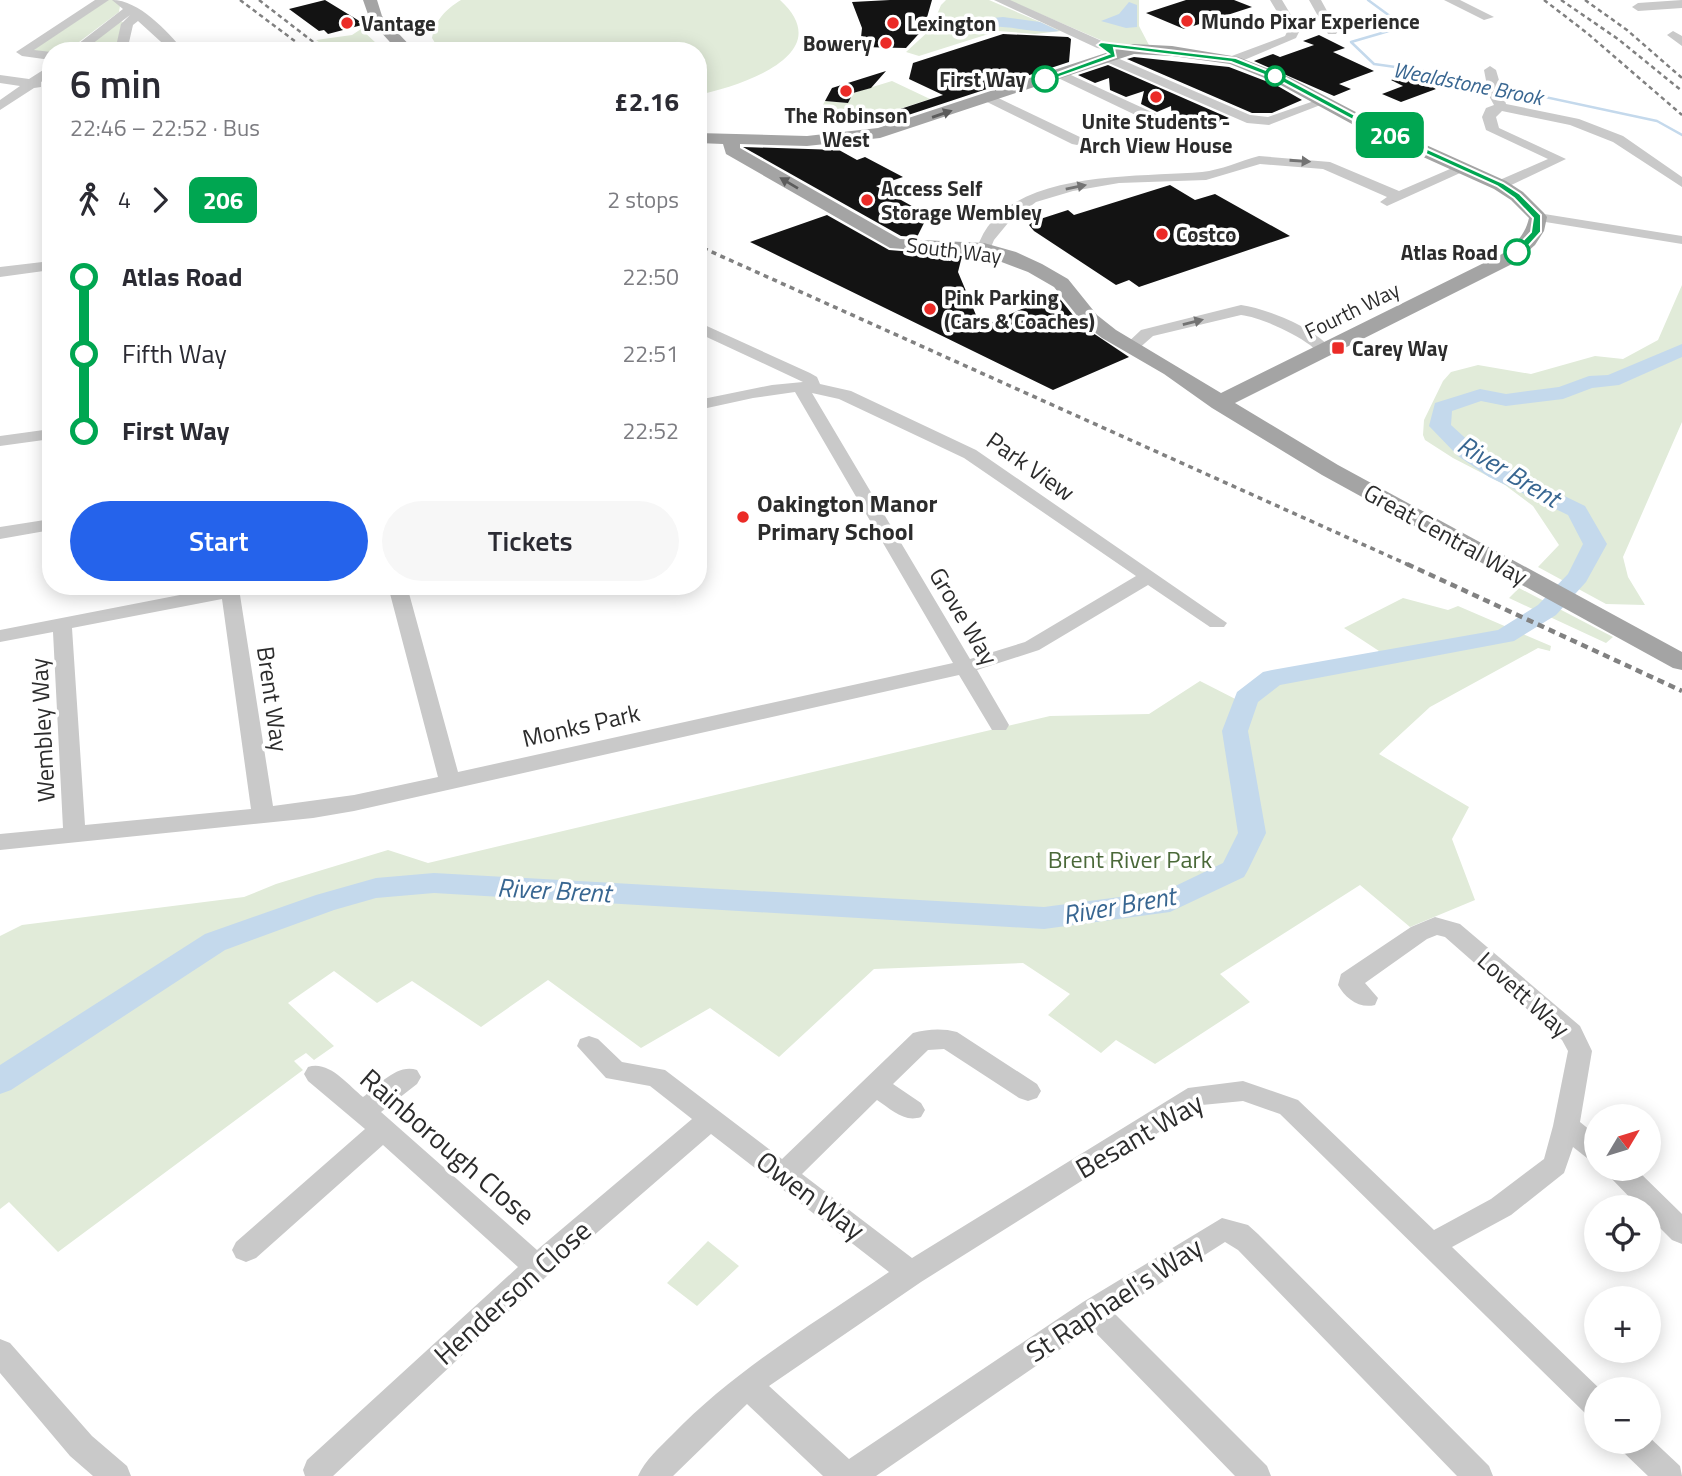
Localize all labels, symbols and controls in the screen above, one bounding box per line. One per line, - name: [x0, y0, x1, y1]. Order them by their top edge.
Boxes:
- place label: Mundo Pixar Experience: [1201, 5, 1420, 37]
- place label: Vantage: [361, 7, 436, 39]
- place label: Lexington: [907, 7, 996, 39]
- marker: Mundo Pixar Experience: [1179, 13, 1195, 29]
- marker: Vantage: [339, 15, 355, 31]
- marker: Lexington: [885, 15, 901, 31]
- place label: Bowery: [803, 27, 872, 59]
- marker: Bowery: [878, 35, 894, 51]
- water label: Wealdstone Brook: [1391, 53, 1548, 114]
- text: 6 min: [70, 55, 161, 113]
- place label: First Way: [939, 63, 1026, 95]
- marker: First Way: [1032, 66, 1058, 92]
- unlabelled marker: [1265, 66, 1285, 86]
- text: £2.16: [614, 82, 679, 121]
- marker: The Robinson West: [838, 83, 854, 99]
- marker: Unite Students - Arch View House: [1148, 89, 1164, 105]
- place label: The Robinson West: [784, 99, 908, 155]
- place label: Unite Students - Arch View House: [1079, 105, 1233, 161]
- one-way arrow: [932, 108, 953, 119]
- text: 22:46 – 22:52 · Bus: [70, 110, 260, 145]
- line badge: 206: [1350, 112, 1430, 158]
- text: 206: [1370, 117, 1410, 153]
- one-way arrow: [1289, 156, 1311, 167]
- place label: Access Self Storage Wembley: [881, 172, 1042, 228]
- one-way arrow: [779, 177, 798, 189]
- icon: walk: [70, 181, 108, 219]
- icon: forward: [141, 181, 179, 219]
- one-way arrow: [1065, 181, 1087, 192]
- text: 4: [118, 182, 131, 217]
- text: 206: [203, 182, 243, 218]
- text: 2 stops: [607, 182, 679, 217]
- marker: Access Self Storage Wembley: [859, 192, 875, 208]
- place label: Costco: [1176, 218, 1236, 250]
- marker: Costco: [1154, 226, 1170, 242]
- street label: South Way: [905, 228, 1003, 272]
- place label: Atlas Road: [1401, 236, 1498, 268]
- marker: Atlas Road: [1504, 239, 1530, 265]
- text: Atlas Road: [122, 257, 242, 296]
- text: 22:50: [622, 259, 679, 294]
- street label: Fourth Way: [1299, 273, 1405, 347]
- place label: Pink Parking (Cars & Coaches): [944, 281, 1095, 337]
- marker: Pink Parking (Cars & Coaches): [922, 301, 938, 317]
- one-way arrow: [1182, 316, 1204, 327]
- place label: Carey Way: [1352, 332, 1448, 364]
- text: Fifth Way: [122, 334, 227, 373]
- text: 22:51: [622, 336, 679, 371]
- marker: Carey Way: [1330, 340, 1346, 356]
- text: First Way: [122, 411, 230, 450]
- text: 22:52: [622, 413, 679, 448]
- street label: Park View: [979, 422, 1083, 510]
- water label: River Brent: [1450, 425, 1570, 518]
- street label: Great Central Way: [1357, 474, 1535, 594]
- place label: Oakington Manor Primary School: [757, 485, 938, 549]
- button: Start: [70, 501, 368, 581]
- button: Tickets: [382, 501, 679, 581]
- marker: Oakington Manor Primary School: [735, 509, 751, 525]
- street label: Grove Way: [921, 560, 1008, 672]
- street label: Brent Way: [248, 644, 298, 754]
- street label: Wembley Way: [20, 657, 64, 803]
- street label: Monks Park: [519, 694, 644, 756]
- park label: Brent River Park: [1048, 841, 1213, 877]
- water label: River Brent: [496, 868, 614, 913]
- water label: River Brent: [1060, 875, 1181, 934]
- street label: Lovett Way: [1470, 943, 1579, 1046]
- street label: Rainborough Close: [351, 1058, 545, 1234]
- street label: Besant Way: [1067, 1081, 1211, 1189]
- north arrow: [1584, 1104, 1661, 1181]
- map controls: [1584, 1104, 1661, 1454]
- street label: Owen Way: [747, 1140, 875, 1250]
- button: locate: [1584, 1195, 1661, 1272]
- street label: Henderson Close: [424, 1209, 600, 1375]
- street label: St Raphael's Way: [1017, 1226, 1211, 1372]
- button: +: [1584, 1286, 1661, 1363]
- button: −: [1584, 1377, 1661, 1454]

